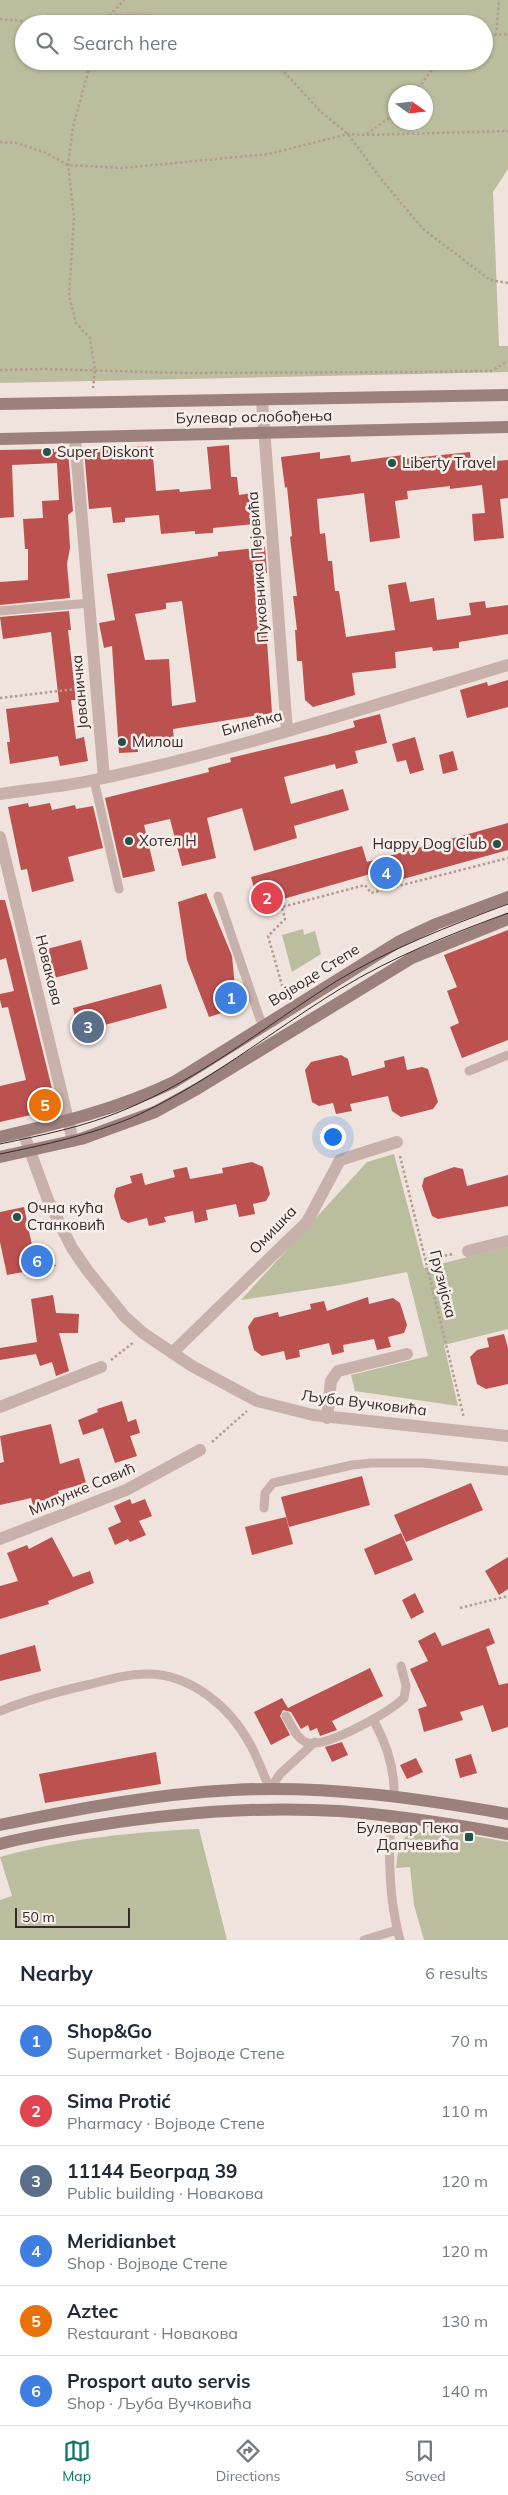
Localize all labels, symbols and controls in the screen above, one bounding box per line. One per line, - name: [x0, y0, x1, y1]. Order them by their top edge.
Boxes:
- search box: [15, 15, 493, 70]
- icon: search: [33, 29, 61, 57]
- text: Search here: [73, 31, 177, 55]
- north arrow: [388, 85, 433, 130]
- street label: Булевар ослобођења: [175, 406, 333, 427]
- place label: Super Diskont: [57, 442, 154, 461]
- marker: Super Diskont: [41, 446, 53, 458]
- place label: Liberty Travel: [402, 453, 496, 472]
- marker: Liberty Travel: [386, 457, 398, 469]
- street label: Пуковника Пејовића: [243, 491, 272, 643]
- street label: Јованичка: [67, 654, 92, 730]
- street label: Билећка: [219, 705, 284, 740]
- place label: Милош: [132, 732, 184, 751]
- marker: Милош: [116, 736, 128, 748]
- place label: Хотел Н: [139, 831, 197, 850]
- place label: Happy Dog Club: [373, 834, 487, 853]
- marker: Хотел Н: [123, 835, 135, 847]
- marker: Happy Dog Club: [491, 838, 503, 850]
- pin: 4: [370, 854, 402, 892]
- pin: 2: [251, 879, 283, 917]
- street label: Новакова: [32, 933, 67, 1007]
- street label: Војводе Степе: [265, 939, 363, 1010]
- pin: 1: [215, 979, 247, 1017]
- pin: 3: [72, 1008, 104, 1046]
- pin: 5: [29, 1086, 61, 1124]
- your location: [320, 1124, 346, 1150]
- place label: Очна кућа Станковић: [27, 1198, 105, 1234]
- street label: Омишка: [245, 1201, 300, 1258]
- marker: Очна кућа Станковић: [11, 1211, 23, 1223]
- pin: 6: [21, 1242, 53, 1280]
- street label: Грузијска: [426, 1248, 461, 1320]
- street label: Љуба Вучковића: [300, 1385, 428, 1420]
- street label: Милунке Савић: [26, 1458, 138, 1519]
- place label: Булевар Пека Дапчевића: [356, 1818, 459, 1854]
- marker: Булевар Пека Дапчевића: [463, 1831, 475, 1843]
- scale bar: [15, 1905, 130, 1928]
- text: 50 m: [22, 1908, 55, 1926]
- text: Nearby: [20, 1960, 93, 1986]
- text: 6 results: [425, 1963, 488, 1983]
- text: Shop&Go: [67, 2019, 152, 2043]
- text: 1: [31, 2031, 41, 2051]
- text: 70 m: [451, 2031, 488, 2051]
- text: Supermarket · Војводе Степе: [67, 2043, 285, 2063]
- text: Sima Protić: [67, 2089, 171, 2113]
- text: 2: [31, 2101, 41, 2121]
- text: 110 m: [441, 2101, 488, 2121]
- text: Pharmacy · Војводе Степе: [67, 2113, 265, 2133]
- text: 11144 Београд 39: [67, 2159, 238, 2183]
- text: 3: [31, 2171, 41, 2191]
- text: 120 m: [441, 2171, 488, 2191]
- text: Public building · Новакова: [67, 2183, 264, 2203]
- text: Meridianbet: [67, 2229, 176, 2253]
- text: 4: [31, 2241, 41, 2261]
- text: 120 m: [441, 2241, 488, 2261]
- text: Shop · Војводе Степе: [67, 2253, 228, 2273]
- text: Aztec: [67, 2299, 118, 2323]
- text: 5: [31, 2311, 41, 2331]
- text: 130 m: [441, 2311, 488, 2331]
- text: Restaurant · Новакова: [67, 2323, 238, 2343]
- text: Prosport auto servis: [67, 2369, 250, 2393]
- text: 6: [31, 2381, 41, 2401]
- text: 140 m: [441, 2381, 488, 2401]
- text: Shop · Љуба Вучковића: [67, 2393, 252, 2413]
- tab: Map: [62, 2437, 91, 2485]
- tab: Directions: [216, 2437, 281, 2485]
- tab: Saved: [405, 2437, 446, 2485]

